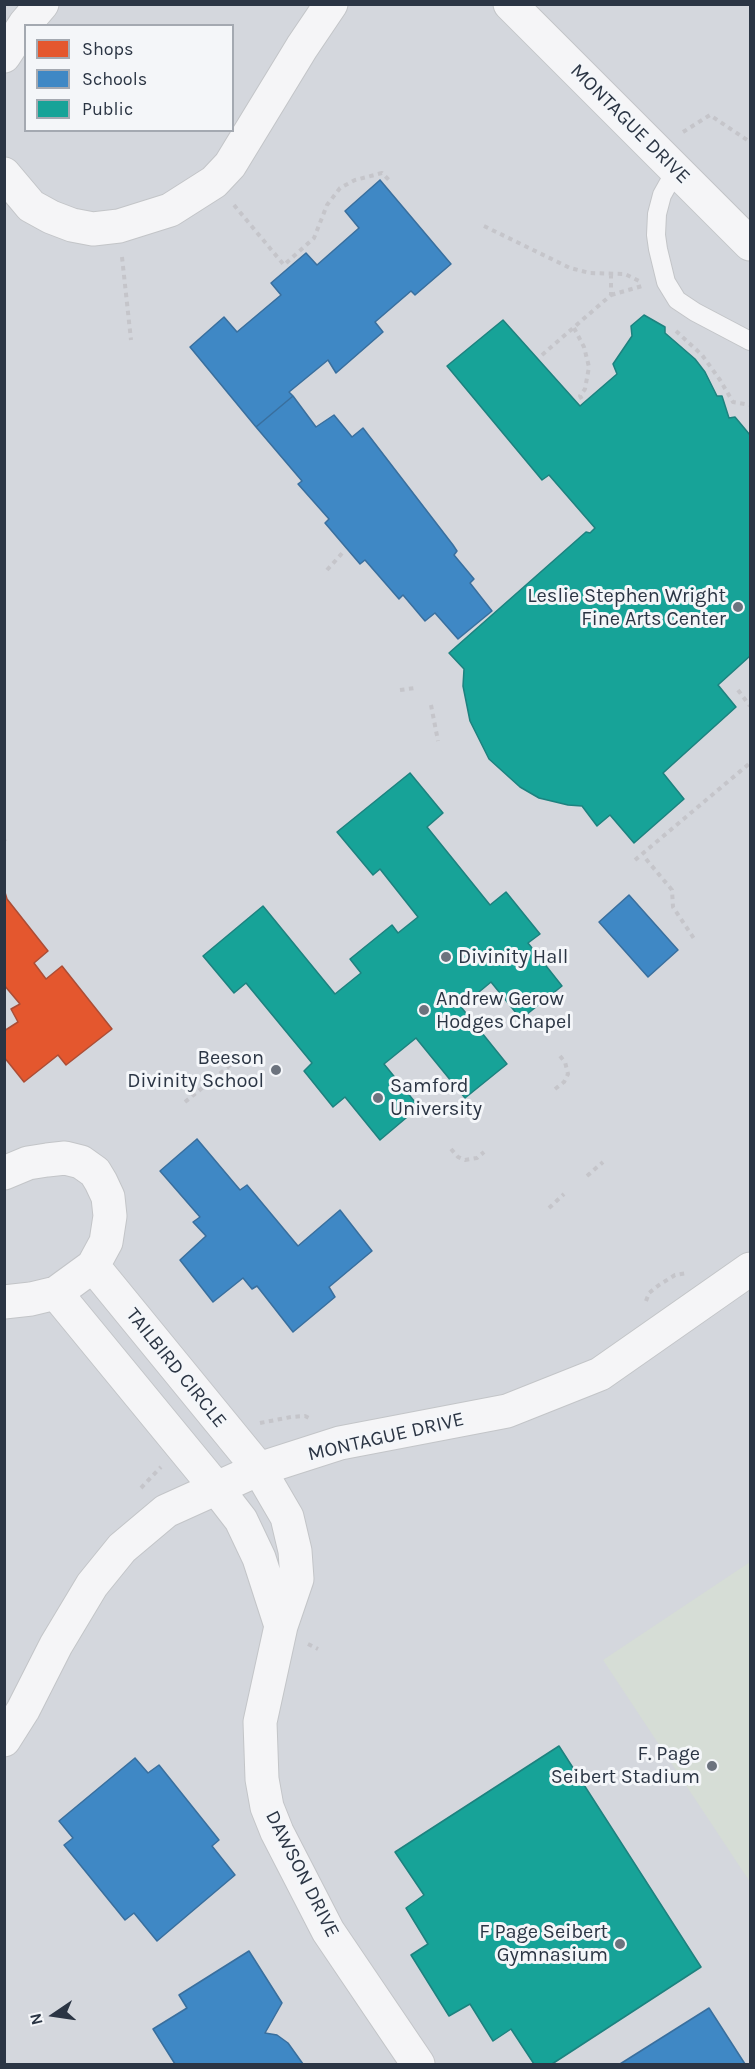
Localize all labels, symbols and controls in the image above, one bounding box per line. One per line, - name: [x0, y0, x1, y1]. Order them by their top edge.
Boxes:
- legend: [24, 24, 234, 132]
- text: Shops: [82, 38, 134, 60]
- street label: MONTAGUE DRIVE: [565, 59, 695, 189]
- text: Schools: [82, 68, 147, 90]
- text: Public: [82, 98, 133, 120]
- place label: Leslie Stephen Wright Fine Arts Center: [527, 584, 726, 631]
- marker: Leslie Stephen Wright Fine Arts Center: [731, 600, 745, 614]
- place label: Divinity Hall: [458, 945, 568, 969]
- marker: Divinity Hall: [439, 950, 453, 964]
- place label: Andrew Gerow Hodges Chapel: [436, 987, 572, 1034]
- marker: Andrew Gerow Hodges Chapel: [417, 1003, 431, 1017]
- place label: Beeson Divinity School: [127, 1046, 264, 1093]
- marker: Beeson Divinity School: [269, 1063, 283, 1077]
- place label: Samford University: [390, 1074, 482, 1121]
- marker: Samford University: [371, 1091, 385, 1105]
- street label: TAILBIRD CIRCLE: [120, 1303, 232, 1433]
- street label: MONTAGUE DRIVE: [306, 1407, 466, 1467]
- place label: F. Page Seibert Stadium: [551, 1742, 700, 1789]
- marker: F. Page Seibert Stadium: [705, 1759, 719, 1773]
- street label: DAWSON DRIVE: [260, 1807, 344, 1941]
- place label: F Page Seibert Gymnasium: [479, 1920, 608, 1967]
- marker: F Page Seibert Gymnasium: [613, 1937, 627, 1951]
- north arrow: [24, 1985, 84, 2045]
- text: N: [25, 2011, 47, 2027]

